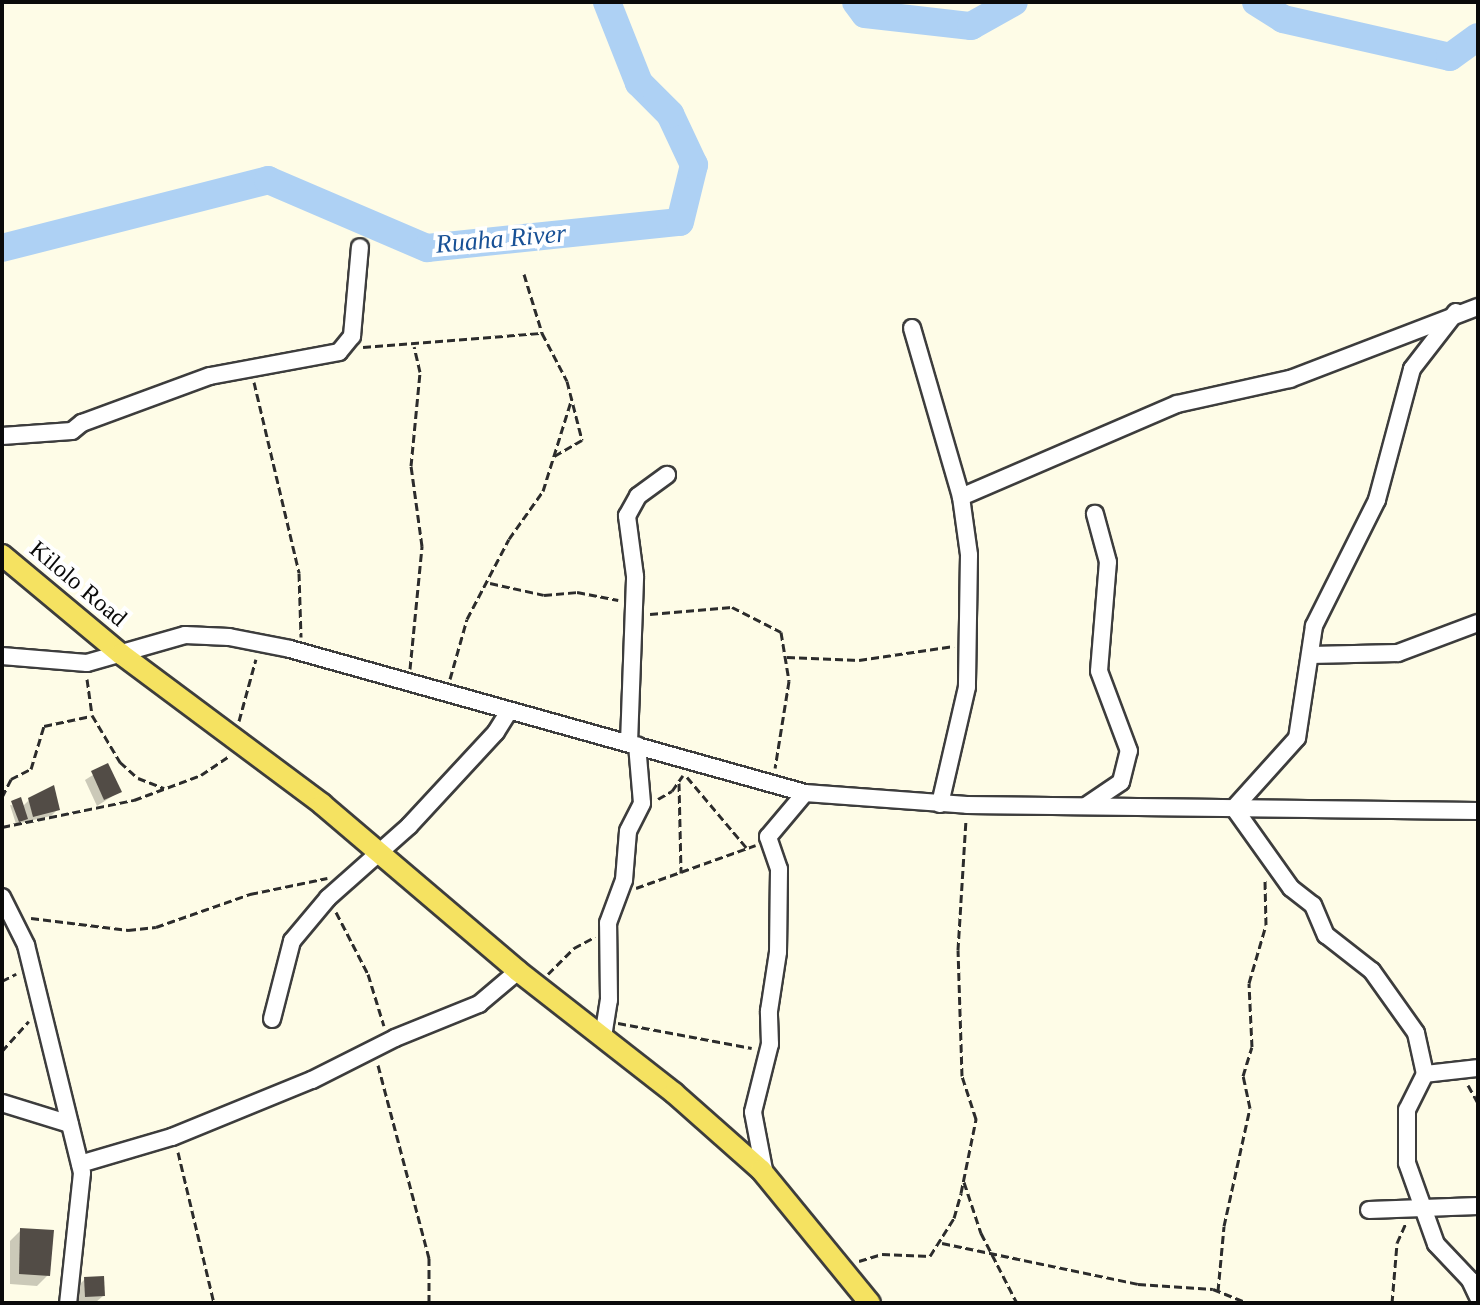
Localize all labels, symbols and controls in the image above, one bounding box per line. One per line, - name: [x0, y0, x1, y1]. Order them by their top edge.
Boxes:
- water label: Ruaha River: [435, 218, 567, 260]
- street label: Kilolo Road: [24, 535, 132, 633]

